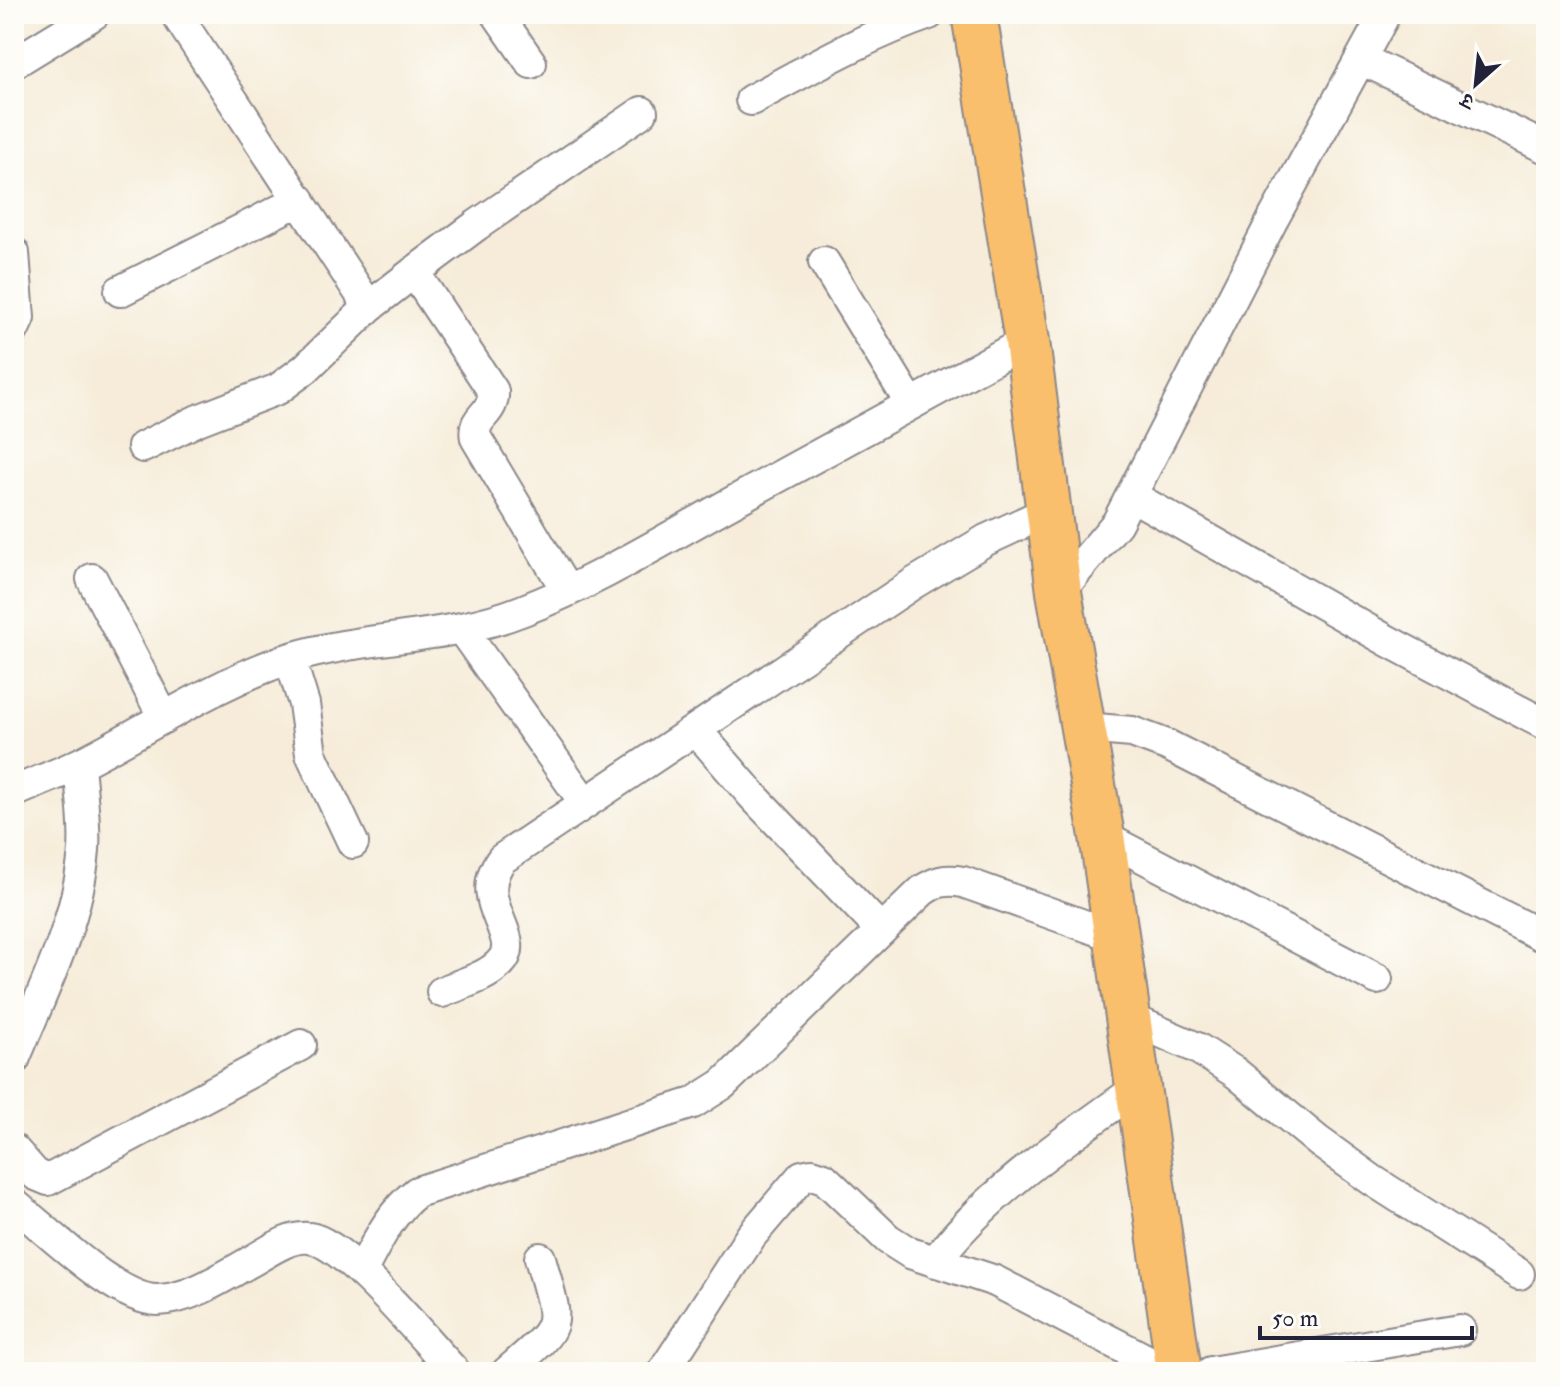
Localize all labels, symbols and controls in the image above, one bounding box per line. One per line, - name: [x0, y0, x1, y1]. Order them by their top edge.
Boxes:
- north arrow: [1436, 44, 1516, 124]
- text: उ: [1454, 85, 1481, 117]
- scale bar: [1260, 1290, 1472, 1340]
- text: 50 m: [1272, 1303, 1319, 1334]

